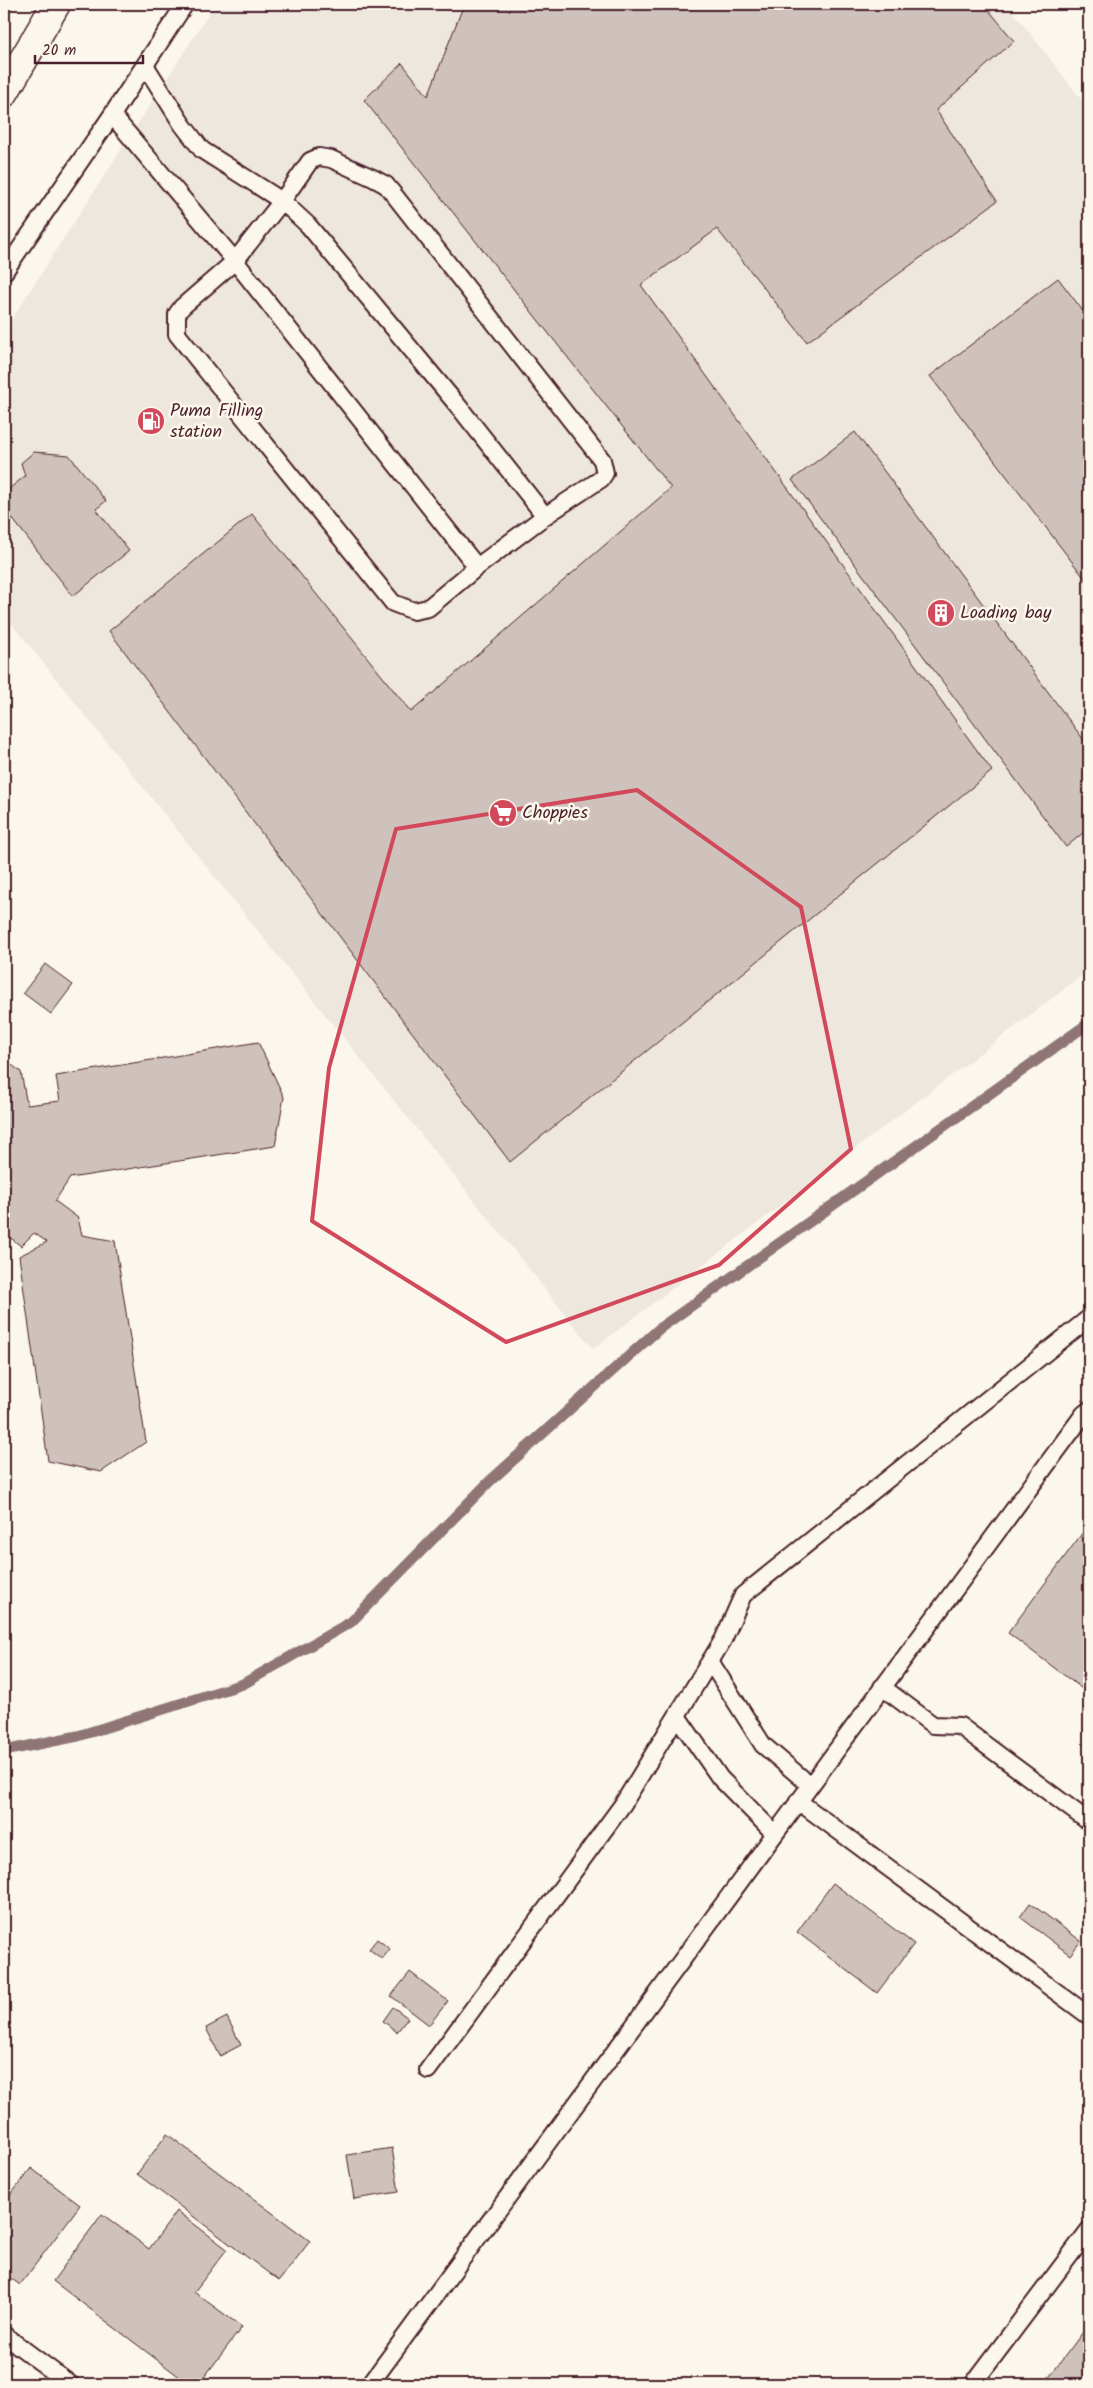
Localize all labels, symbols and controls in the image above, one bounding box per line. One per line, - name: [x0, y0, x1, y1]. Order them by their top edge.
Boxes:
- scale bar: [35, 32, 142, 64]
- text: 20 m: [42, 39, 76, 63]
- place label: Puma Filling station: [170, 397, 263, 447]
- fuel station icon: Puma Filling station: [136, 406, 166, 436]
- building icon: Loading bay: [926, 598, 956, 628]
- place label: Loading bay: [960, 599, 1052, 628]
- supermarket icon: Choppies: [488, 798, 518, 828]
- place label: Choppies: [522, 799, 588, 828]

